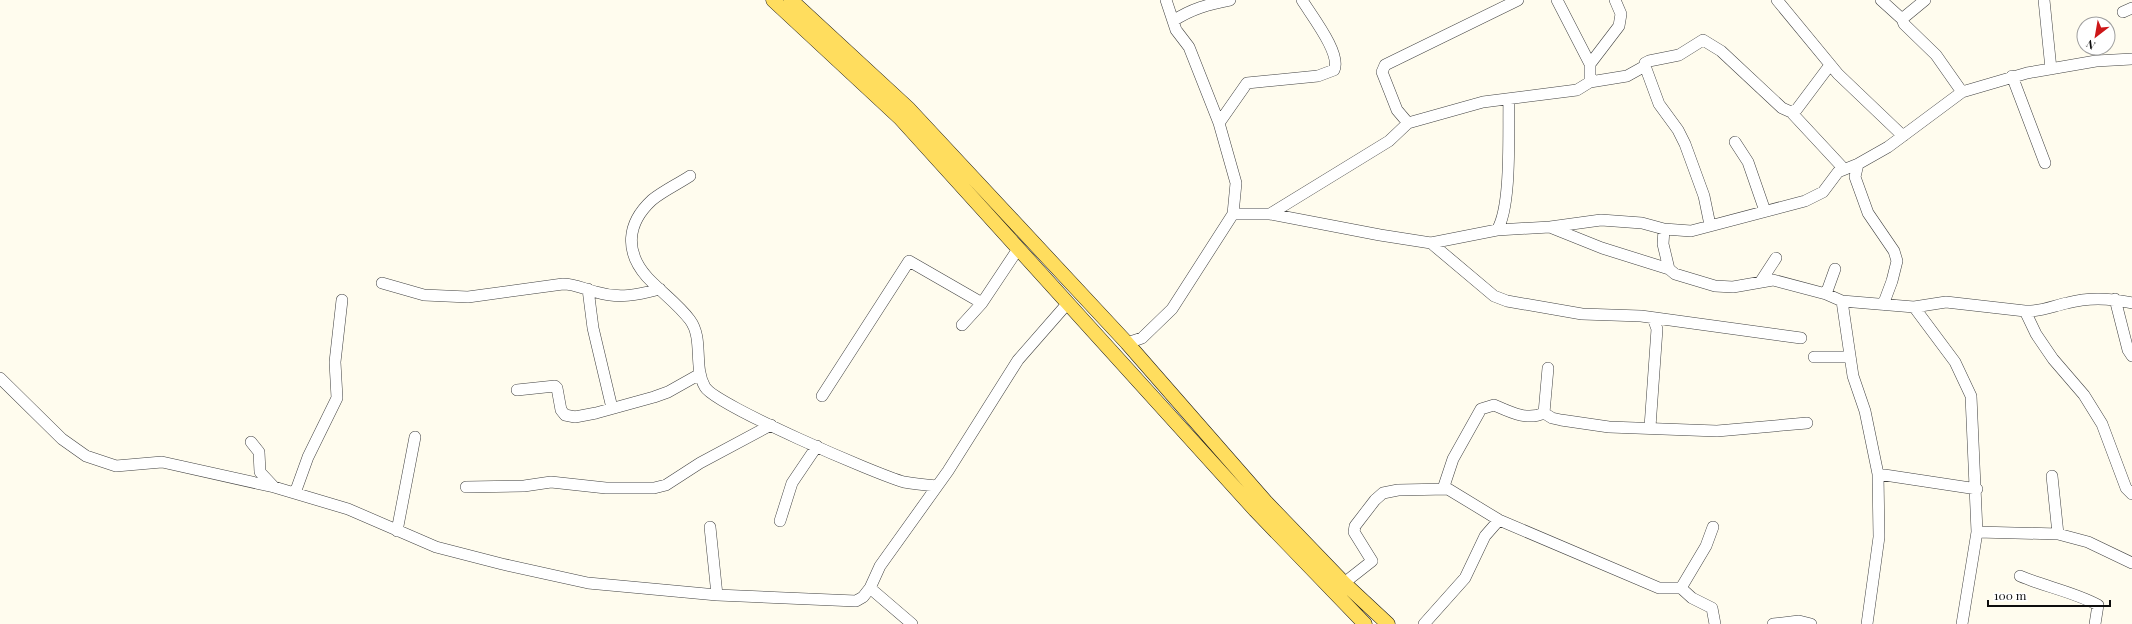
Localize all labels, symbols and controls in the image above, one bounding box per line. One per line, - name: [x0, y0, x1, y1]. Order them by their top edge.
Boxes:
- north arrow: [2076, 16, 2116, 56]
- text: N: [2083, 36, 2098, 53]
- scale bar: [1988, 582, 2110, 608]
- text: 100 m: [1994, 587, 2027, 603]

